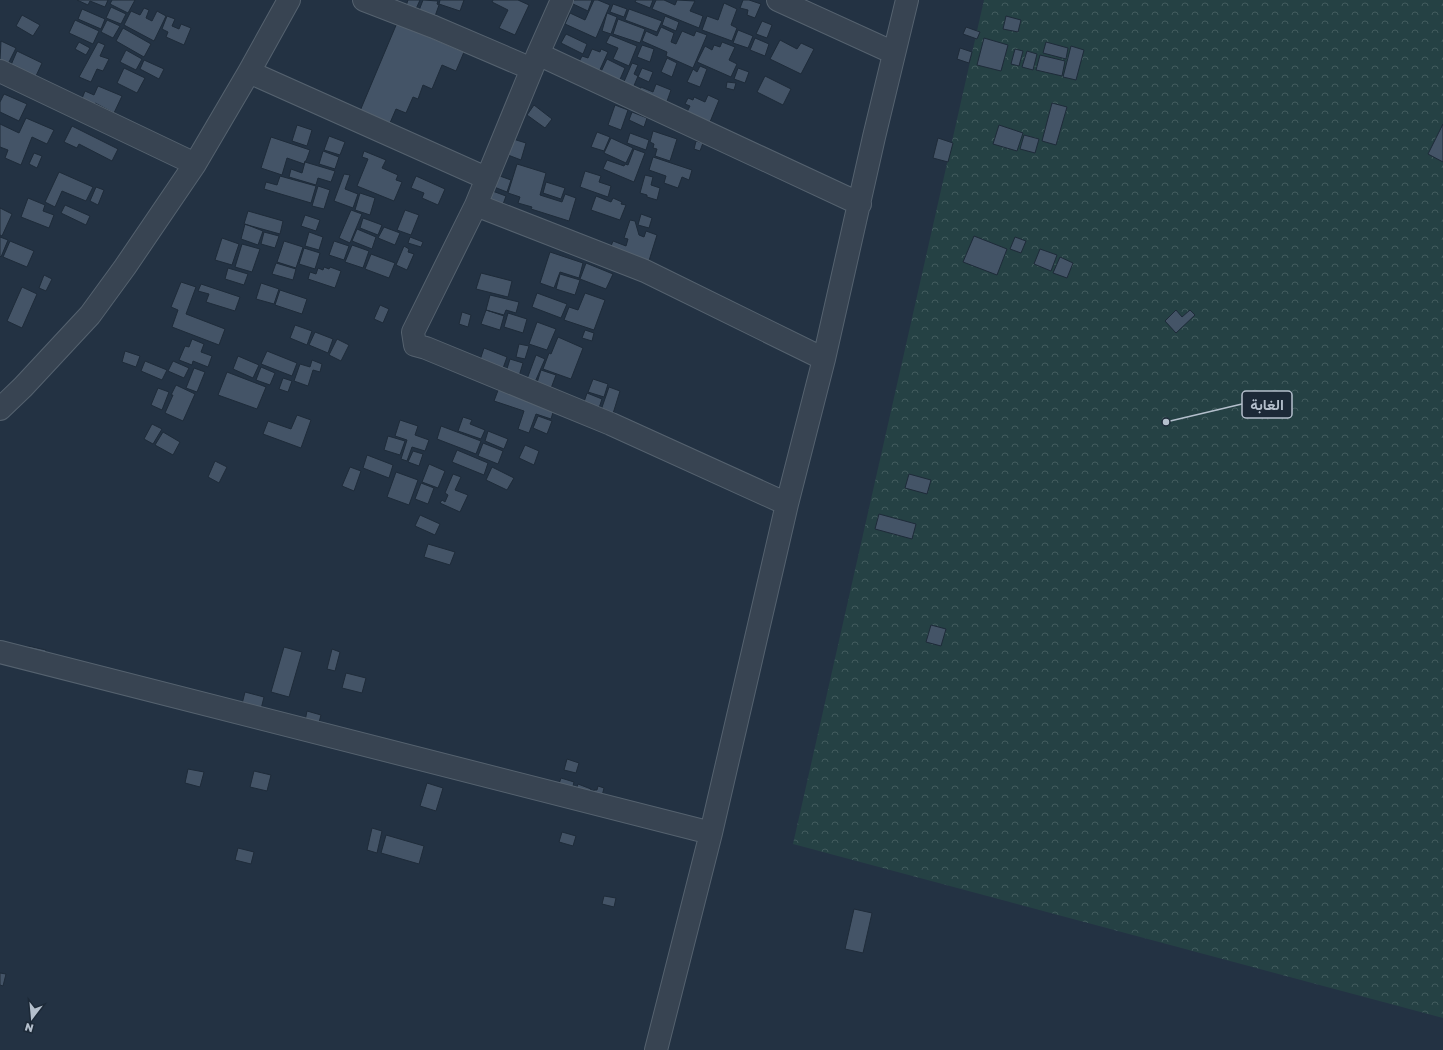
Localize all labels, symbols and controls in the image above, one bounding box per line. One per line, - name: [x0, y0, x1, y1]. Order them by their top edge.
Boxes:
- callout: الغابة: [1242, 391, 1292, 418]
- text: الغابة: [1250, 395, 1284, 414]
- north arrow: [12, 998, 52, 1038]
- text: N: [23, 1021, 35, 1035]

